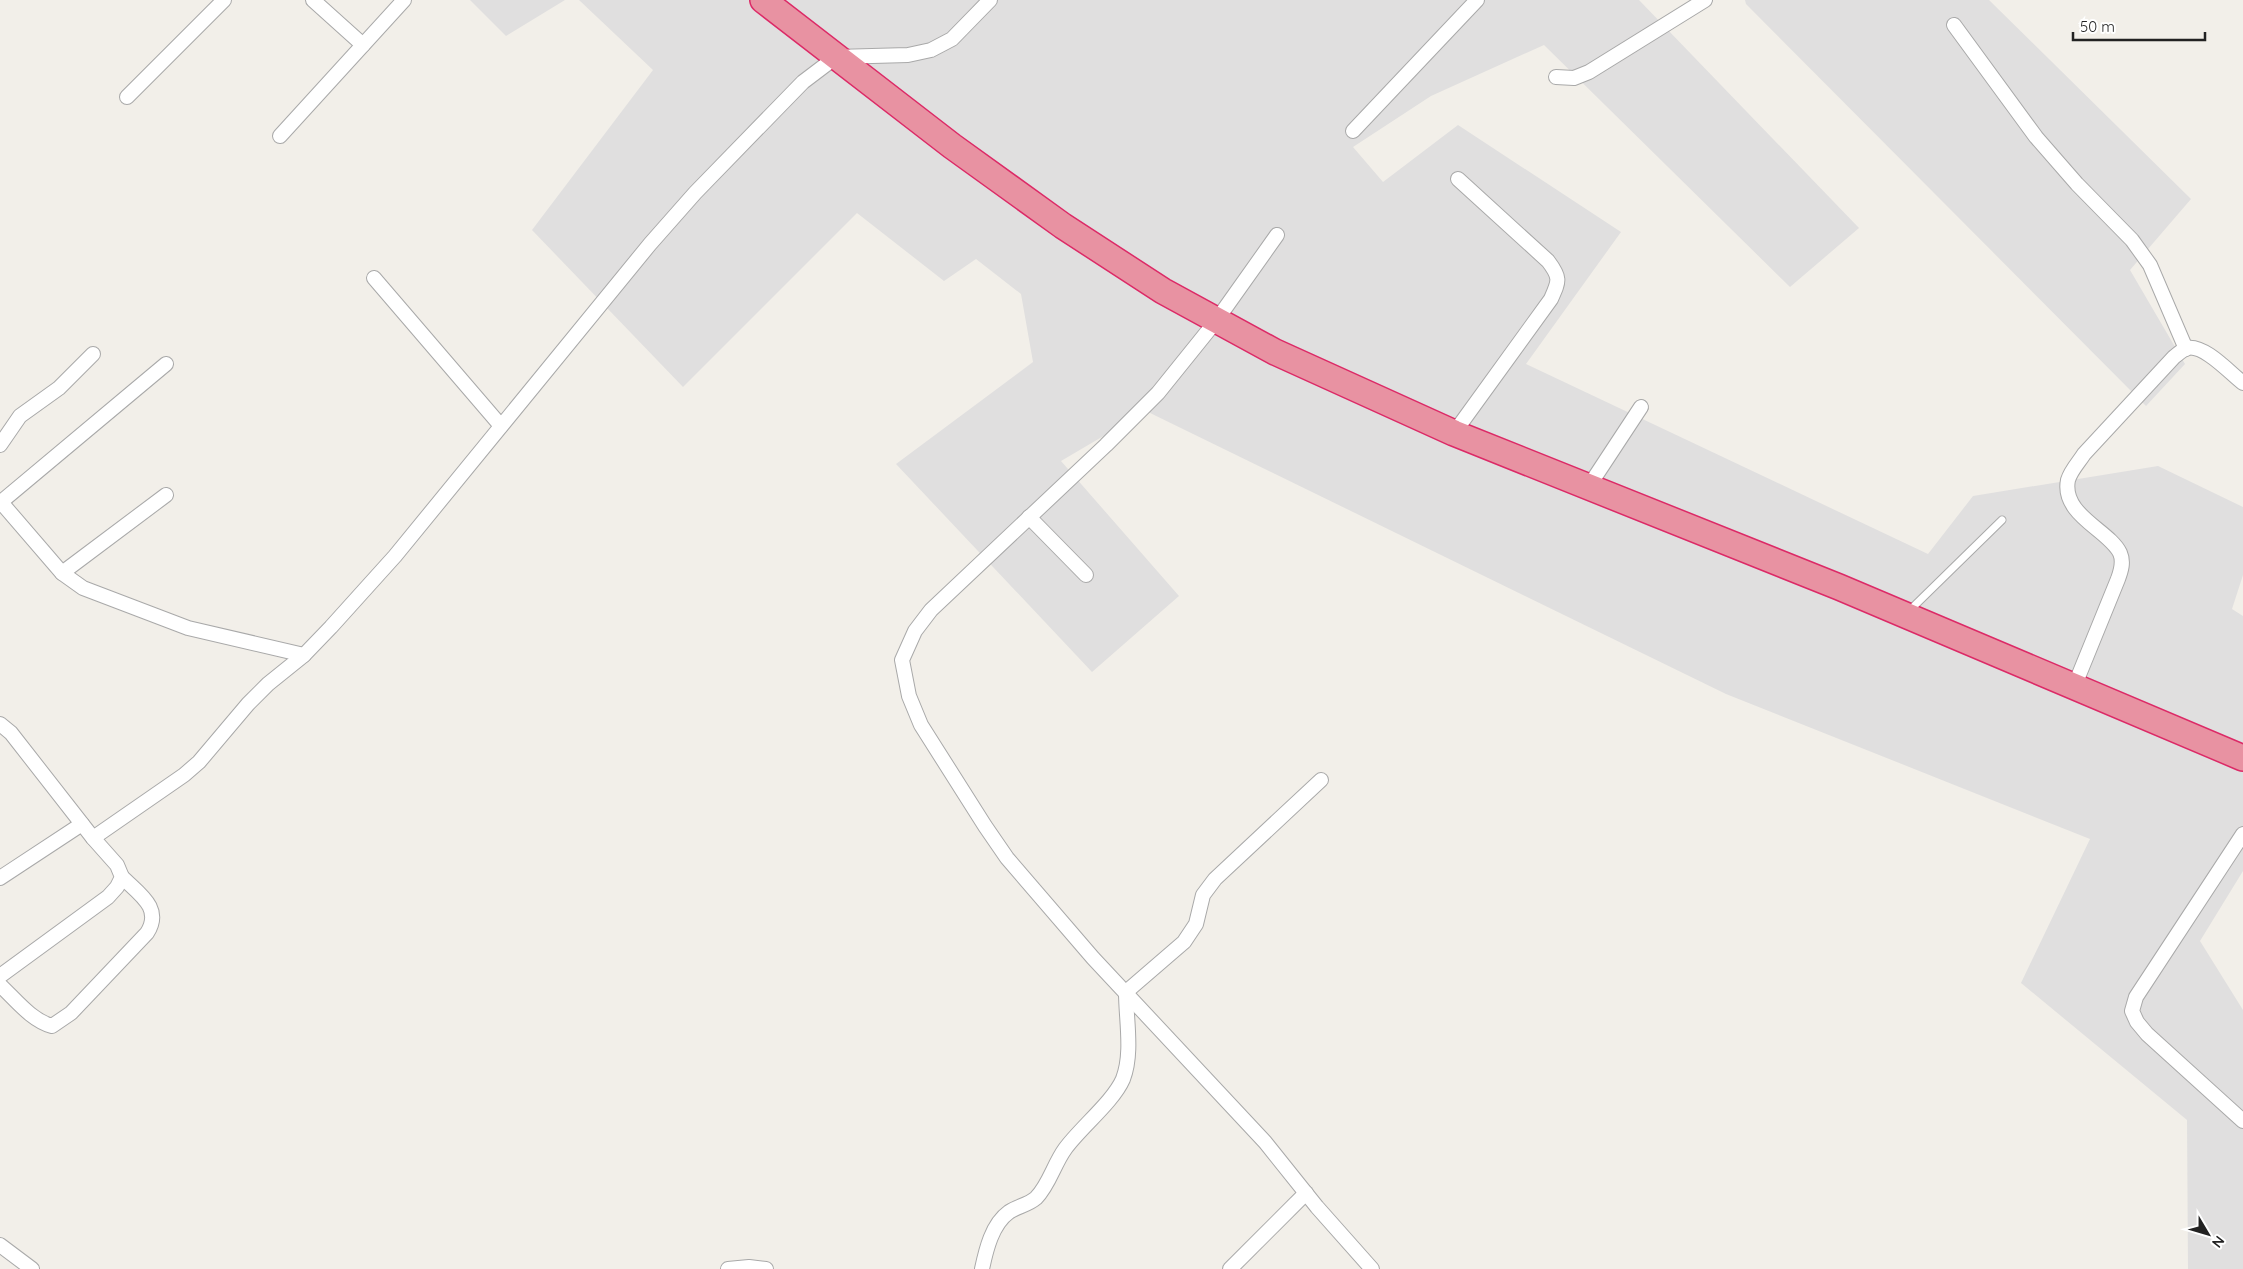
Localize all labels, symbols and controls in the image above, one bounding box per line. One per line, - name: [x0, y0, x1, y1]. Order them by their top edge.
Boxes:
- scale bar: [2073, 10, 2206, 42]
- text: 50 m: [2080, 17, 2115, 36]
- north arrow: [2183, 1209, 2233, 1259]
- text: N: [2208, 1232, 2229, 1252]

